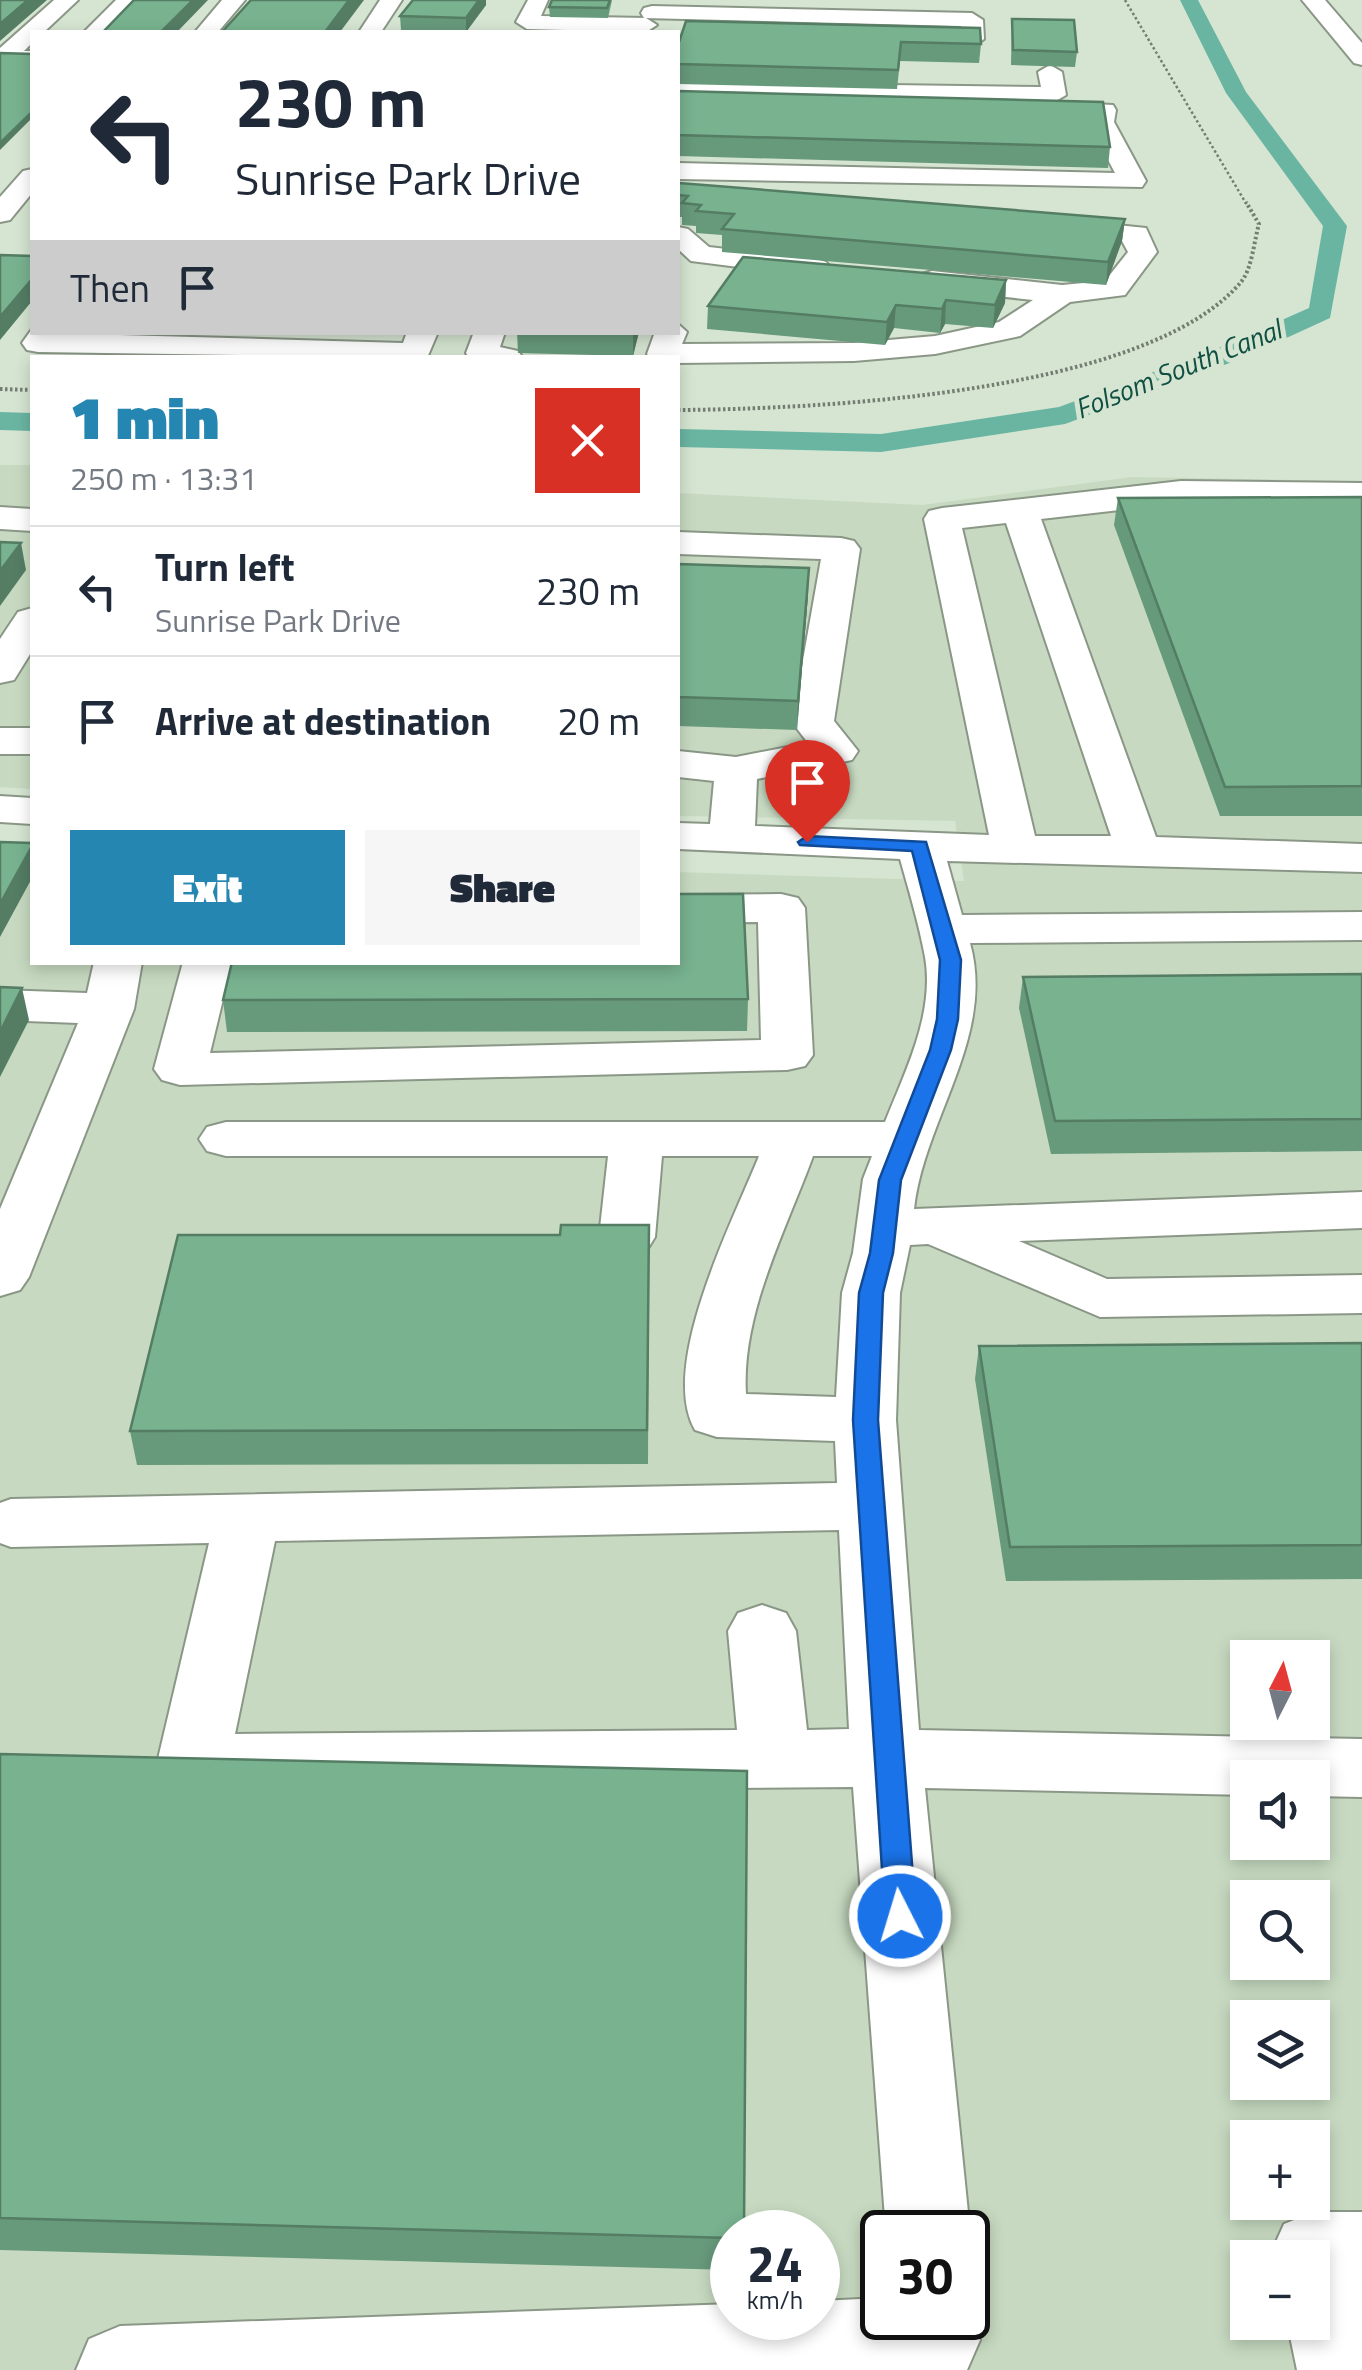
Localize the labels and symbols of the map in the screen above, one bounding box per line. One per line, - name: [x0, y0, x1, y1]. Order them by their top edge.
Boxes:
- water label: Folsom South Canal: [1068, 306, 1290, 430]
- pin: [765, 740, 850, 843]
- north arrow: [1230, 1640, 1330, 1740]
- position arrow: [848, 1864, 952, 1968]
- speed limit sign: 30: [860, 2210, 990, 2340]

